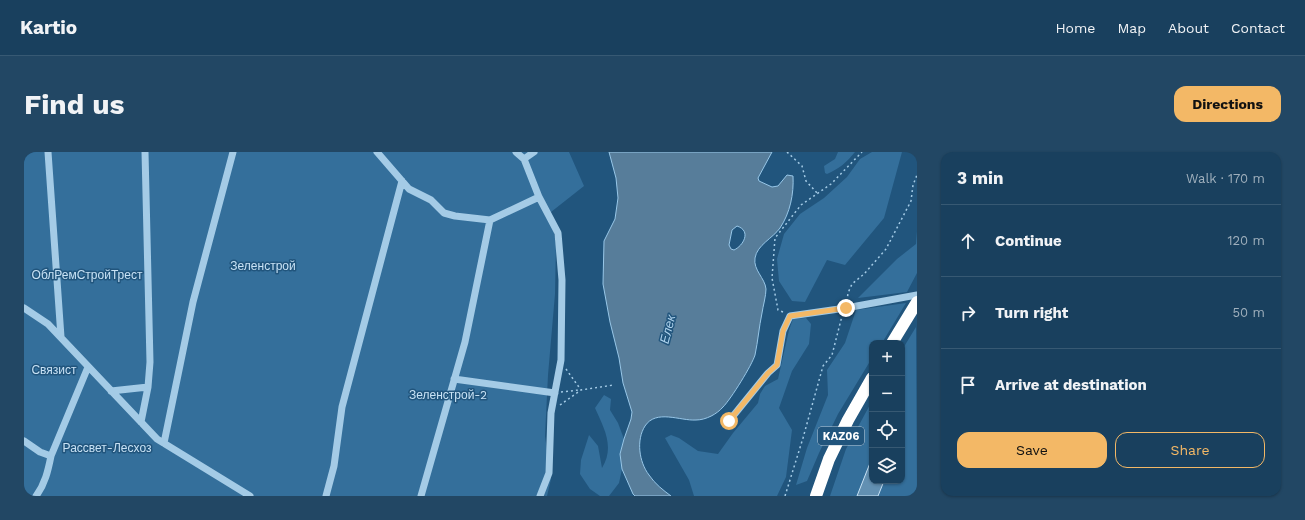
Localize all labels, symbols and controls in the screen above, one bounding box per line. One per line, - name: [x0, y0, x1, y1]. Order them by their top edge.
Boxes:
- text: Kartio: [20, 16, 77, 39]
- text: Home: [1055, 20, 1095, 36]
- text: Map: [1117, 20, 1146, 36]
- text: About: [1168, 20, 1209, 36]
- text: Contact: [1231, 20, 1285, 36]
- button: Directions: [1174, 86, 1281, 122]
- text: Find us: [24, 88, 124, 121]
- text: 3 min: [957, 168, 1003, 188]
- text: Walk · 170 m: [1186, 171, 1265, 186]
- icon: ahead: [957, 230, 979, 252]
- text: Continue: [995, 232, 1062, 250]
- text: 120 m: [1227, 233, 1265, 248]
- park label: Зеленстрой: [230, 259, 296, 273]
- park label: ОблРемСтройТрест: [32, 268, 143, 282]
- route end: [837, 299, 855, 317]
- icon: right: [957, 302, 979, 324]
- text: Turn right: [995, 304, 1068, 322]
- text: 50 m: [1233, 305, 1265, 320]
- water label: Елек: [657, 312, 679, 345]
- map controls: [869, 340, 905, 484]
- button: +: [869, 340, 905, 376]
- park label: Связист: [31, 363, 77, 377]
- icon: arrive: [957, 374, 979, 396]
- button: −: [869, 376, 905, 412]
- text: Arrive at destination: [995, 376, 1147, 394]
- park label: Зеленстрой-2: [409, 388, 487, 402]
- route start: [720, 412, 738, 430]
- button: locate: [869, 412, 905, 448]
- road number: KАZ06: [818, 427, 864, 445]
- button: Save: [957, 432, 1107, 468]
- button: Share: [1115, 432, 1265, 468]
- park label: Рассвет-Лесхоз: [63, 441, 152, 455]
- button: layers: [869, 448, 905, 484]

